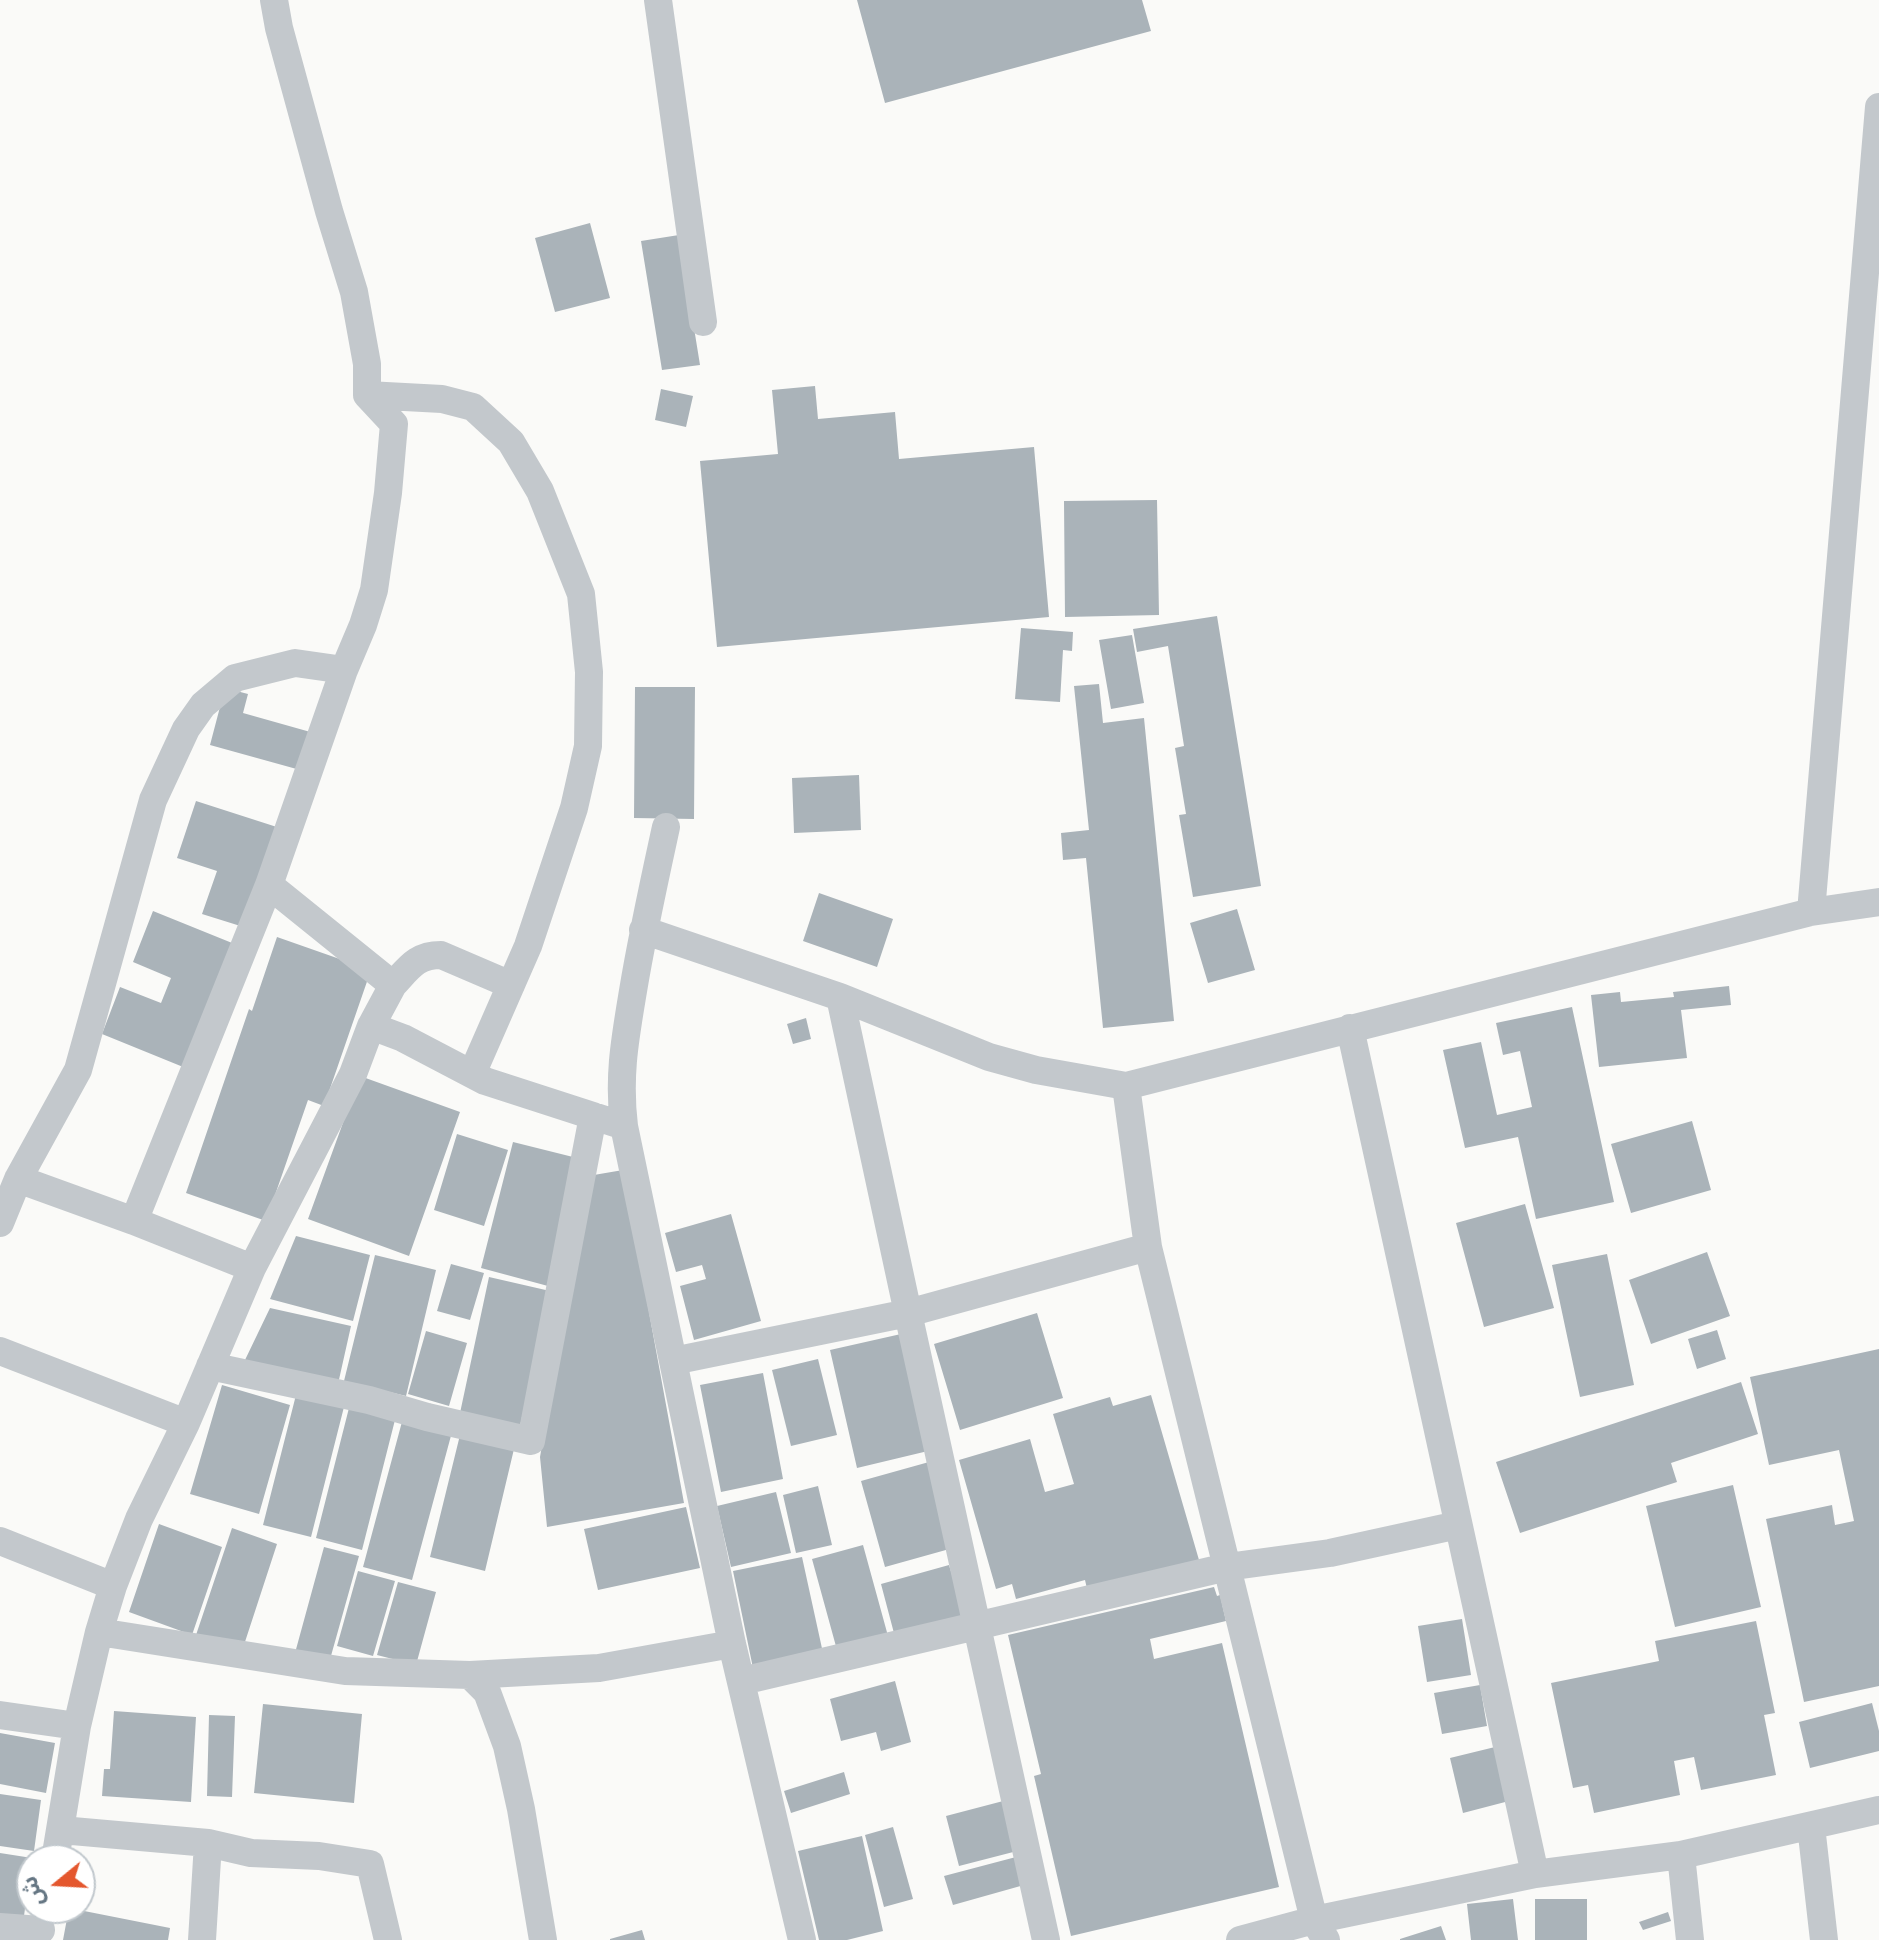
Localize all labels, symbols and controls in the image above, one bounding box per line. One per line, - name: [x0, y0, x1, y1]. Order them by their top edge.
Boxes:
- north arrow: [16, 1844, 96, 1924]
- text: ش: [17, 1872, 52, 1909]

